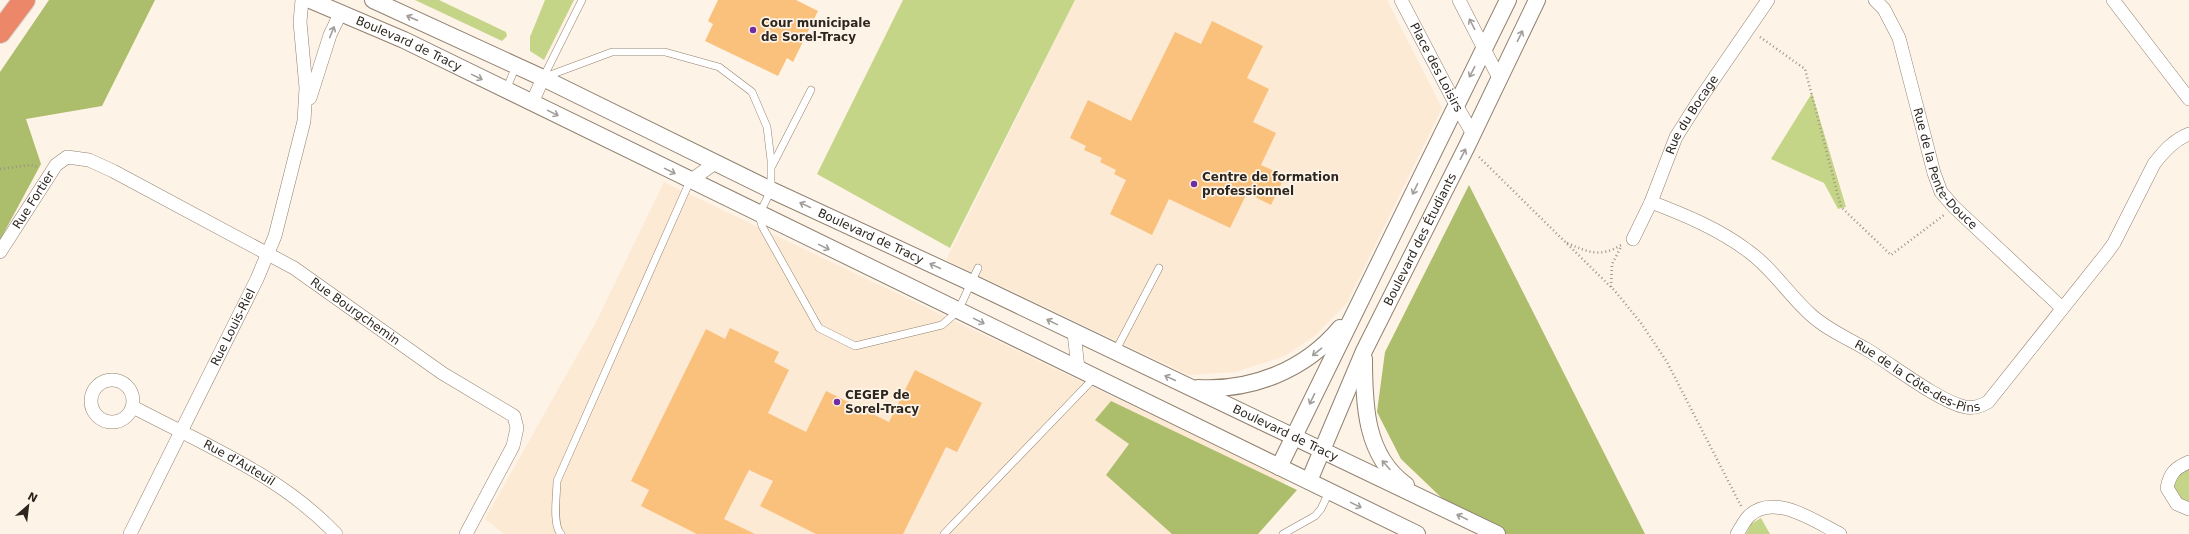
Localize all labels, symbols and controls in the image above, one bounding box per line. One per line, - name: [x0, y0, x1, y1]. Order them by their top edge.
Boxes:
- street label: Boulevard de Tracy: [354, 13, 464, 74]
- one-way arrow: [406, 14, 418, 21]
- place label: Cour municipale de Sorel-Tracy: [761, 16, 871, 44]
- one-way arrow: [1468, 18, 1475, 30]
- street label: Place des Loisirs: [1407, 20, 1466, 114]
- marker: Cour municipale de Sorel-Tracy: [748, 25, 758, 35]
- one-way arrow: [328, 26, 336, 38]
- one-way arrow: [1517, 31, 1524, 43]
- one-way arrow: [1468, 66, 1475, 78]
- street label: Rue du Bocage: [1663, 72, 1721, 156]
- one-way arrow: [471, 74, 483, 81]
- street label: Rue de la Pente-Douce: [1910, 106, 1980, 232]
- one-way arrow: [547, 110, 559, 118]
- one-way arrow: [1460, 148, 1467, 160]
- street label: Rue Fortier: [10, 168, 57, 231]
- one-way arrow: [663, 168, 675, 175]
- place label: Centre de formation professionnel: [1202, 170, 1339, 198]
- street label: Boulevard des Étudiants: [1381, 171, 1459, 308]
- marker: Centre de formation professionnel: [1189, 179, 1199, 189]
- one-way arrow: [1411, 183, 1418, 195]
- one-way arrow: [799, 201, 811, 208]
- street label: Boulevard de Tracy: [816, 206, 926, 267]
- one-way arrow: [818, 243, 830, 251]
- one-way arrow: [930, 262, 942, 269]
- street label: Rue Bourgchemin: [308, 275, 403, 348]
- street label: Rue Louis-Riel: [208, 286, 258, 368]
- one-way arrow: [973, 318, 985, 325]
- one-way arrow: [1047, 318, 1059, 325]
- street label: Rue de la Côte-des-Pins: [1852, 337, 1982, 415]
- one-way arrow: [1311, 347, 1322, 356]
- one-way arrow: [1164, 374, 1176, 381]
- place label: CEGEP de Sorel-Tracy: [845, 388, 919, 416]
- one-way arrow: [1308, 393, 1315, 405]
- marker: CEGEP de Sorel-Tracy: [832, 397, 842, 407]
- street label: Boulevard de Tracy: [1231, 402, 1340, 464]
- street label: Rue d'Auteuil: [201, 437, 278, 489]
- one-way arrow: [1382, 460, 1391, 471]
- north arrow: [8, 486, 48, 526]
- text: N: [25, 490, 40, 506]
- one-way arrow: [1350, 502, 1362, 509]
- one-way arrow: [1456, 513, 1468, 520]

